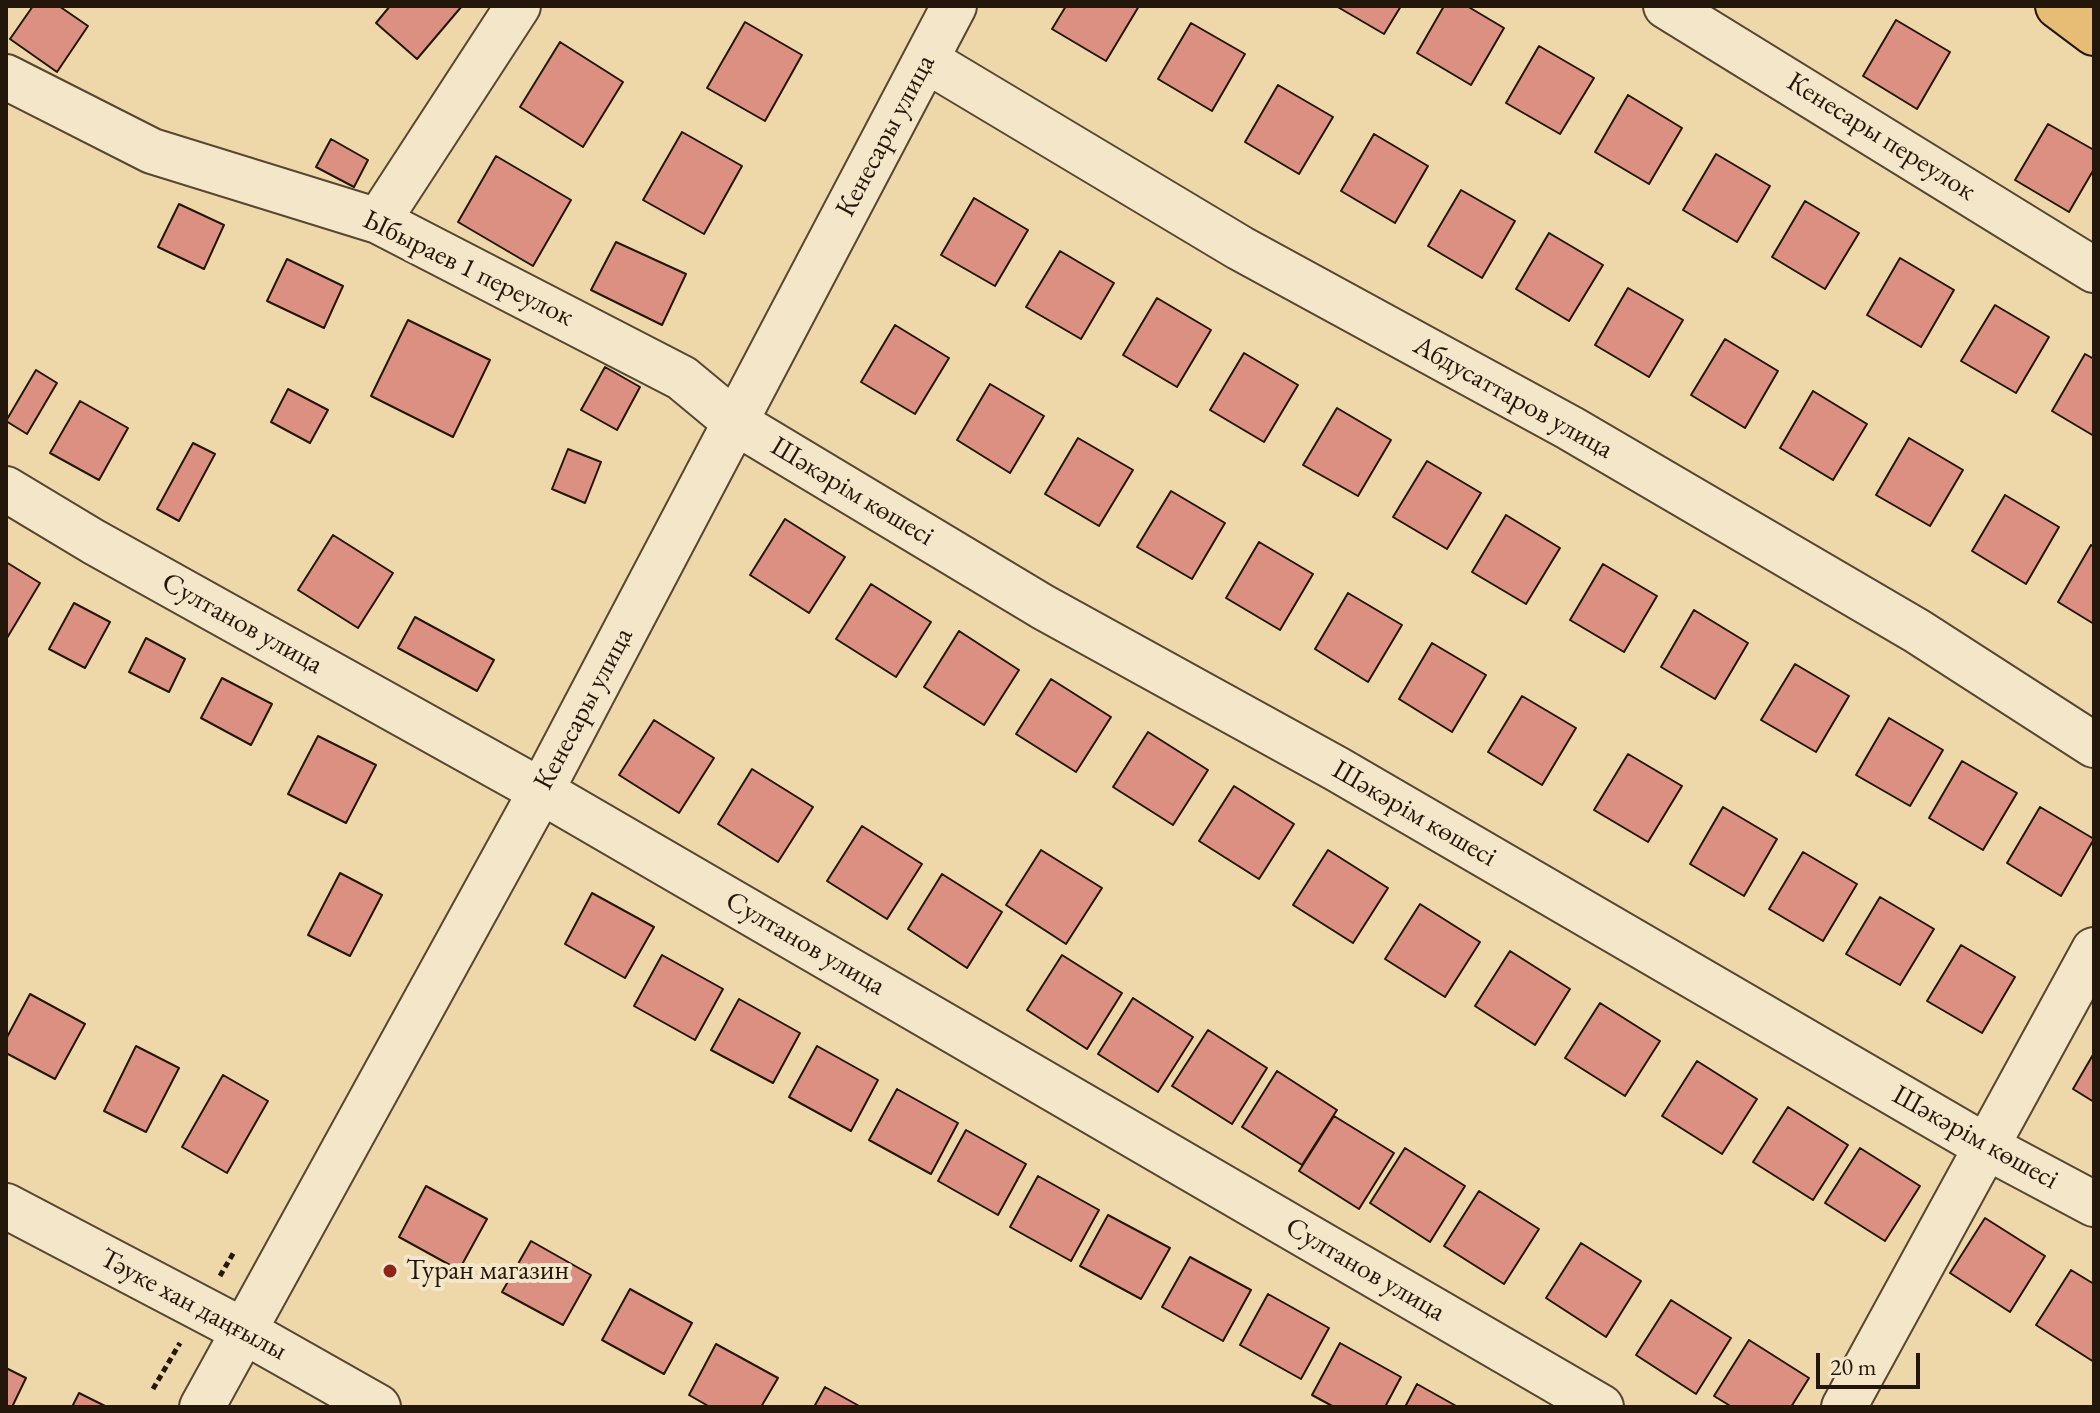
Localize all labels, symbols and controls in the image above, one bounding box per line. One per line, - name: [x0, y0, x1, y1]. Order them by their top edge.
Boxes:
- street label: Кенесары улица: [829, 49, 943, 223]
- street label: Кенесары переулок: [1780, 65, 1982, 209]
- street label: Ыбыраев 1 переулок: [357, 204, 579, 334]
- street label: Абдусаттаров улица: [1407, 329, 1619, 467]
- street label: Шәкәрім көшесі: [764, 430, 940, 554]
- street label: Султанов улица: [156, 566, 328, 682]
- street label: Кенесары улица: [527, 622, 641, 796]
- street label: Шәкәрім көшесі: [1326, 753, 1502, 875]
- street label: Султанов улица: [719, 885, 891, 1003]
- street label: Шәкәрім көшесі: [1886, 1079, 2064, 1197]
- street label: Султанов улица: [1279, 1211, 1451, 1329]
- street label: Тәуке хан даңғылы: [94, 1242, 292, 1368]
- place label: Туран магазин: [406, 1254, 569, 1288]
- marker: Туран магазин: [381, 1262, 399, 1280]
- scale bar: [1820, 1337, 1924, 1387]
- text: 20 m: [1830, 1351, 1877, 1382]

